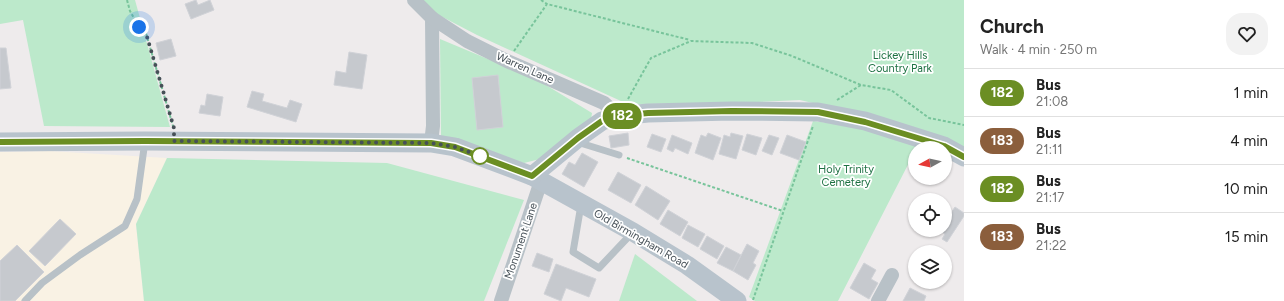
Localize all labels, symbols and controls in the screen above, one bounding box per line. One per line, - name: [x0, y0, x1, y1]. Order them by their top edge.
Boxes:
- button: heart: [1226, 13, 1268, 55]
- text: Church: [980, 15, 1044, 38]
- your location: [129, 17, 149, 37]
- text: Walk · 4 min · 250 m: [980, 42, 1097, 57]
- park label: Lickey Hills Country Park: [868, 49, 933, 75]
- street label: Warren Lane: [494, 50, 556, 86]
- text: Bus: [1036, 76, 1061, 94]
- text: 182: [991, 84, 1013, 101]
- text: 1 min: [1233, 84, 1268, 102]
- text: 21:08: [1036, 94, 1068, 109]
- line badge: 182: [599, 103, 645, 129]
- text: 182: [611, 107, 633, 124]
- text: Bus: [1036, 124, 1061, 142]
- text: 183: [991, 132, 1013, 149]
- text: 4 min: [1230, 132, 1268, 150]
- north arrow: [908, 141, 952, 185]
- map controls: [908, 141, 952, 289]
- text: 21:11: [1036, 142, 1063, 157]
- unlabelled marker: [471, 147, 489, 165]
- park label: Holy Trinity Cemetery: [818, 163, 874, 189]
- text: Bus: [1036, 172, 1061, 190]
- text: 182: [991, 180, 1013, 197]
- text: 10 min: [1224, 180, 1268, 198]
- text: 21:17: [1036, 190, 1064, 205]
- button: locate: [908, 193, 952, 237]
- street label: Monument Lane: [502, 201, 540, 281]
- street label: Old Birmingham Road: [592, 207, 690, 271]
- text: Bus: [1036, 220, 1061, 238]
- text: 183: [991, 228, 1013, 245]
- text: 15 min: [1225, 228, 1268, 246]
- text: 21:22: [1036, 238, 1066, 253]
- button: layers: [908, 245, 952, 289]

